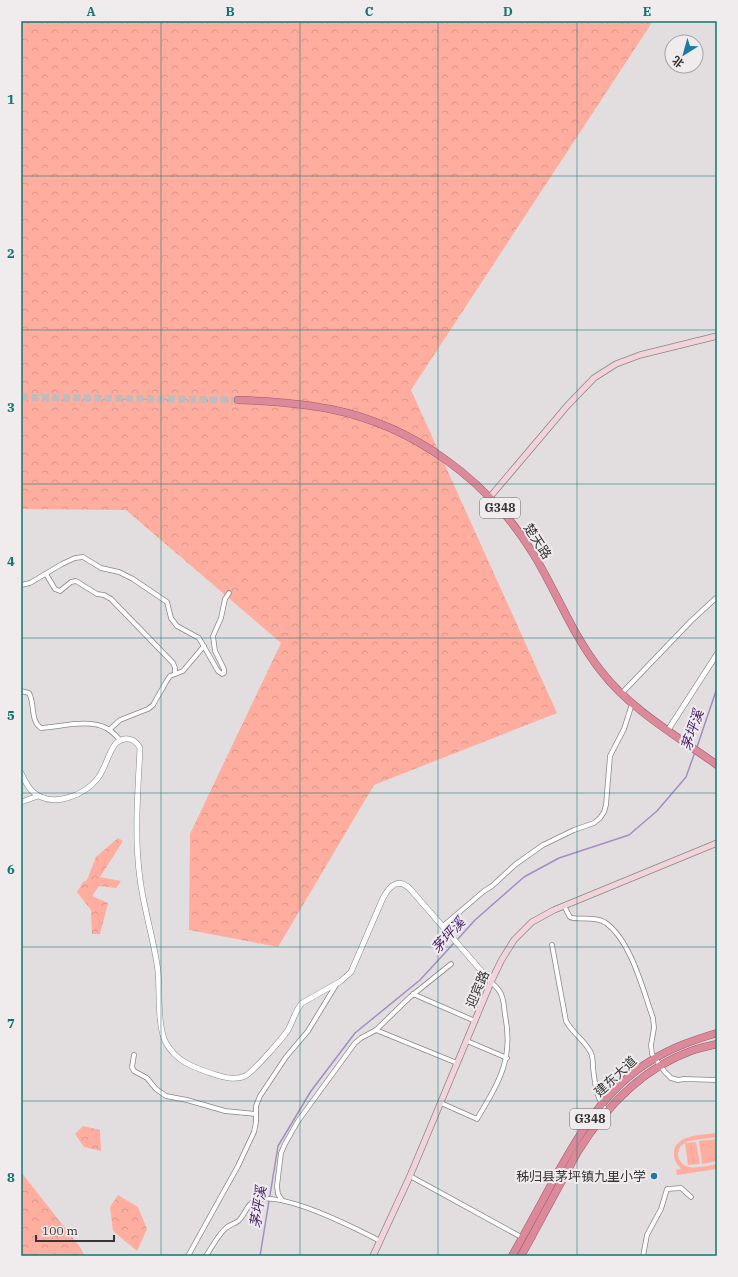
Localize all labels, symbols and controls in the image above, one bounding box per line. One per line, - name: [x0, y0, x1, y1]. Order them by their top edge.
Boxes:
- text: A: [86, 3, 96, 20]
- text: B: [225, 3, 235, 20]
- text: C: [365, 3, 374, 20]
- text: D: [503, 3, 513, 20]
- text: E: [643, 3, 651, 20]
- north arrow: [664, 34, 704, 74]
- text: 北: [669, 53, 687, 71]
- text: 1: [7, 91, 15, 108]
- text: 2: [7, 245, 15, 262]
- text: 3: [7, 399, 15, 416]
- road number: G348: [480, 498, 520, 518]
- street label: 楚天路: [520, 520, 555, 562]
- text: 4: [7, 553, 15, 570]
- water label: 茅坪溪: [677, 705, 708, 753]
- text: 5: [7, 707, 15, 724]
- text: 6: [7, 861, 15, 878]
- water label: 茅坪溪: [427, 912, 470, 957]
- street label: 迎宾路: [462, 968, 493, 1010]
- text: 7: [7, 1015, 15, 1032]
- street label: 建东大道: [591, 1052, 640, 1100]
- road number: G348: [570, 1109, 610, 1129]
- place label: 秭归县茅坪镇九里小学: [516, 1168, 646, 1185]
- text: 8: [7, 1169, 15, 1186]
- marker: 秭归县茅坪镇九里小学: [649, 1171, 659, 1181]
- water label: 茅坪溪: [246, 1183, 270, 1229]
- scale bar: [36, 1217, 114, 1243]
- text: 100 m: [42, 1223, 78, 1238]

